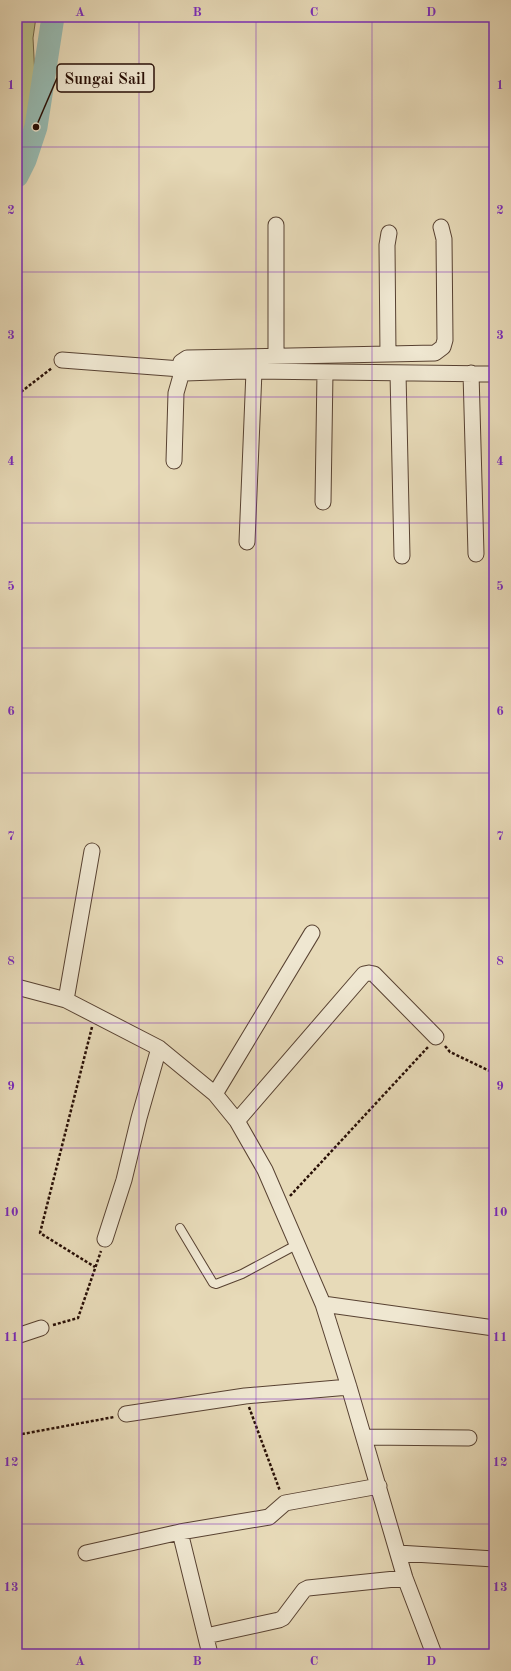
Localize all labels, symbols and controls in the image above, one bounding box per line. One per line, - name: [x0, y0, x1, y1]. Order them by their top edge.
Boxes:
- text: A: [75, 6, 85, 19]
- text: B: [192, 6, 202, 19]
- text: C: [310, 6, 318, 19]
- text: D: [426, 6, 436, 19]
- callout: Sungai Sail: [57, 64, 154, 92]
- text: Sungai Sail: [64, 72, 146, 88]
- text: 1: [7, 79, 15, 92]
- text: 1: [496, 79, 504, 92]
- text: 2: [7, 204, 15, 217]
- text: 2: [496, 204, 504, 217]
- text: 3: [7, 329, 15, 342]
- text: 3: [496, 329, 504, 342]
- text: 4: [7, 455, 15, 468]
- text: 4: [496, 455, 504, 468]
- text: 5: [7, 580, 15, 593]
- text: 5: [496, 580, 504, 593]
- text: 6: [7, 705, 15, 718]
- text: 6: [496, 705, 504, 718]
- text: 7: [7, 830, 15, 843]
- text: 7: [496, 830, 504, 843]
- text: 8: [7, 955, 15, 968]
- text: 8: [496, 955, 504, 968]
- text: 9: [7, 1080, 15, 1093]
- text: 9: [496, 1080, 504, 1093]
- text: 10: [3, 1206, 19, 1219]
- text: 10: [492, 1206, 508, 1219]
- text: 11: [3, 1331, 19, 1344]
- text: 11: [492, 1331, 508, 1344]
- text: 12: [3, 1456, 19, 1469]
- text: 12: [492, 1456, 508, 1469]
- text: 13: [3, 1581, 19, 1594]
- text: 13: [492, 1581, 508, 1594]
- text: A: [75, 1655, 85, 1668]
- text: B: [192, 1655, 202, 1668]
- text: C: [310, 1655, 318, 1668]
- text: D: [426, 1655, 436, 1668]

